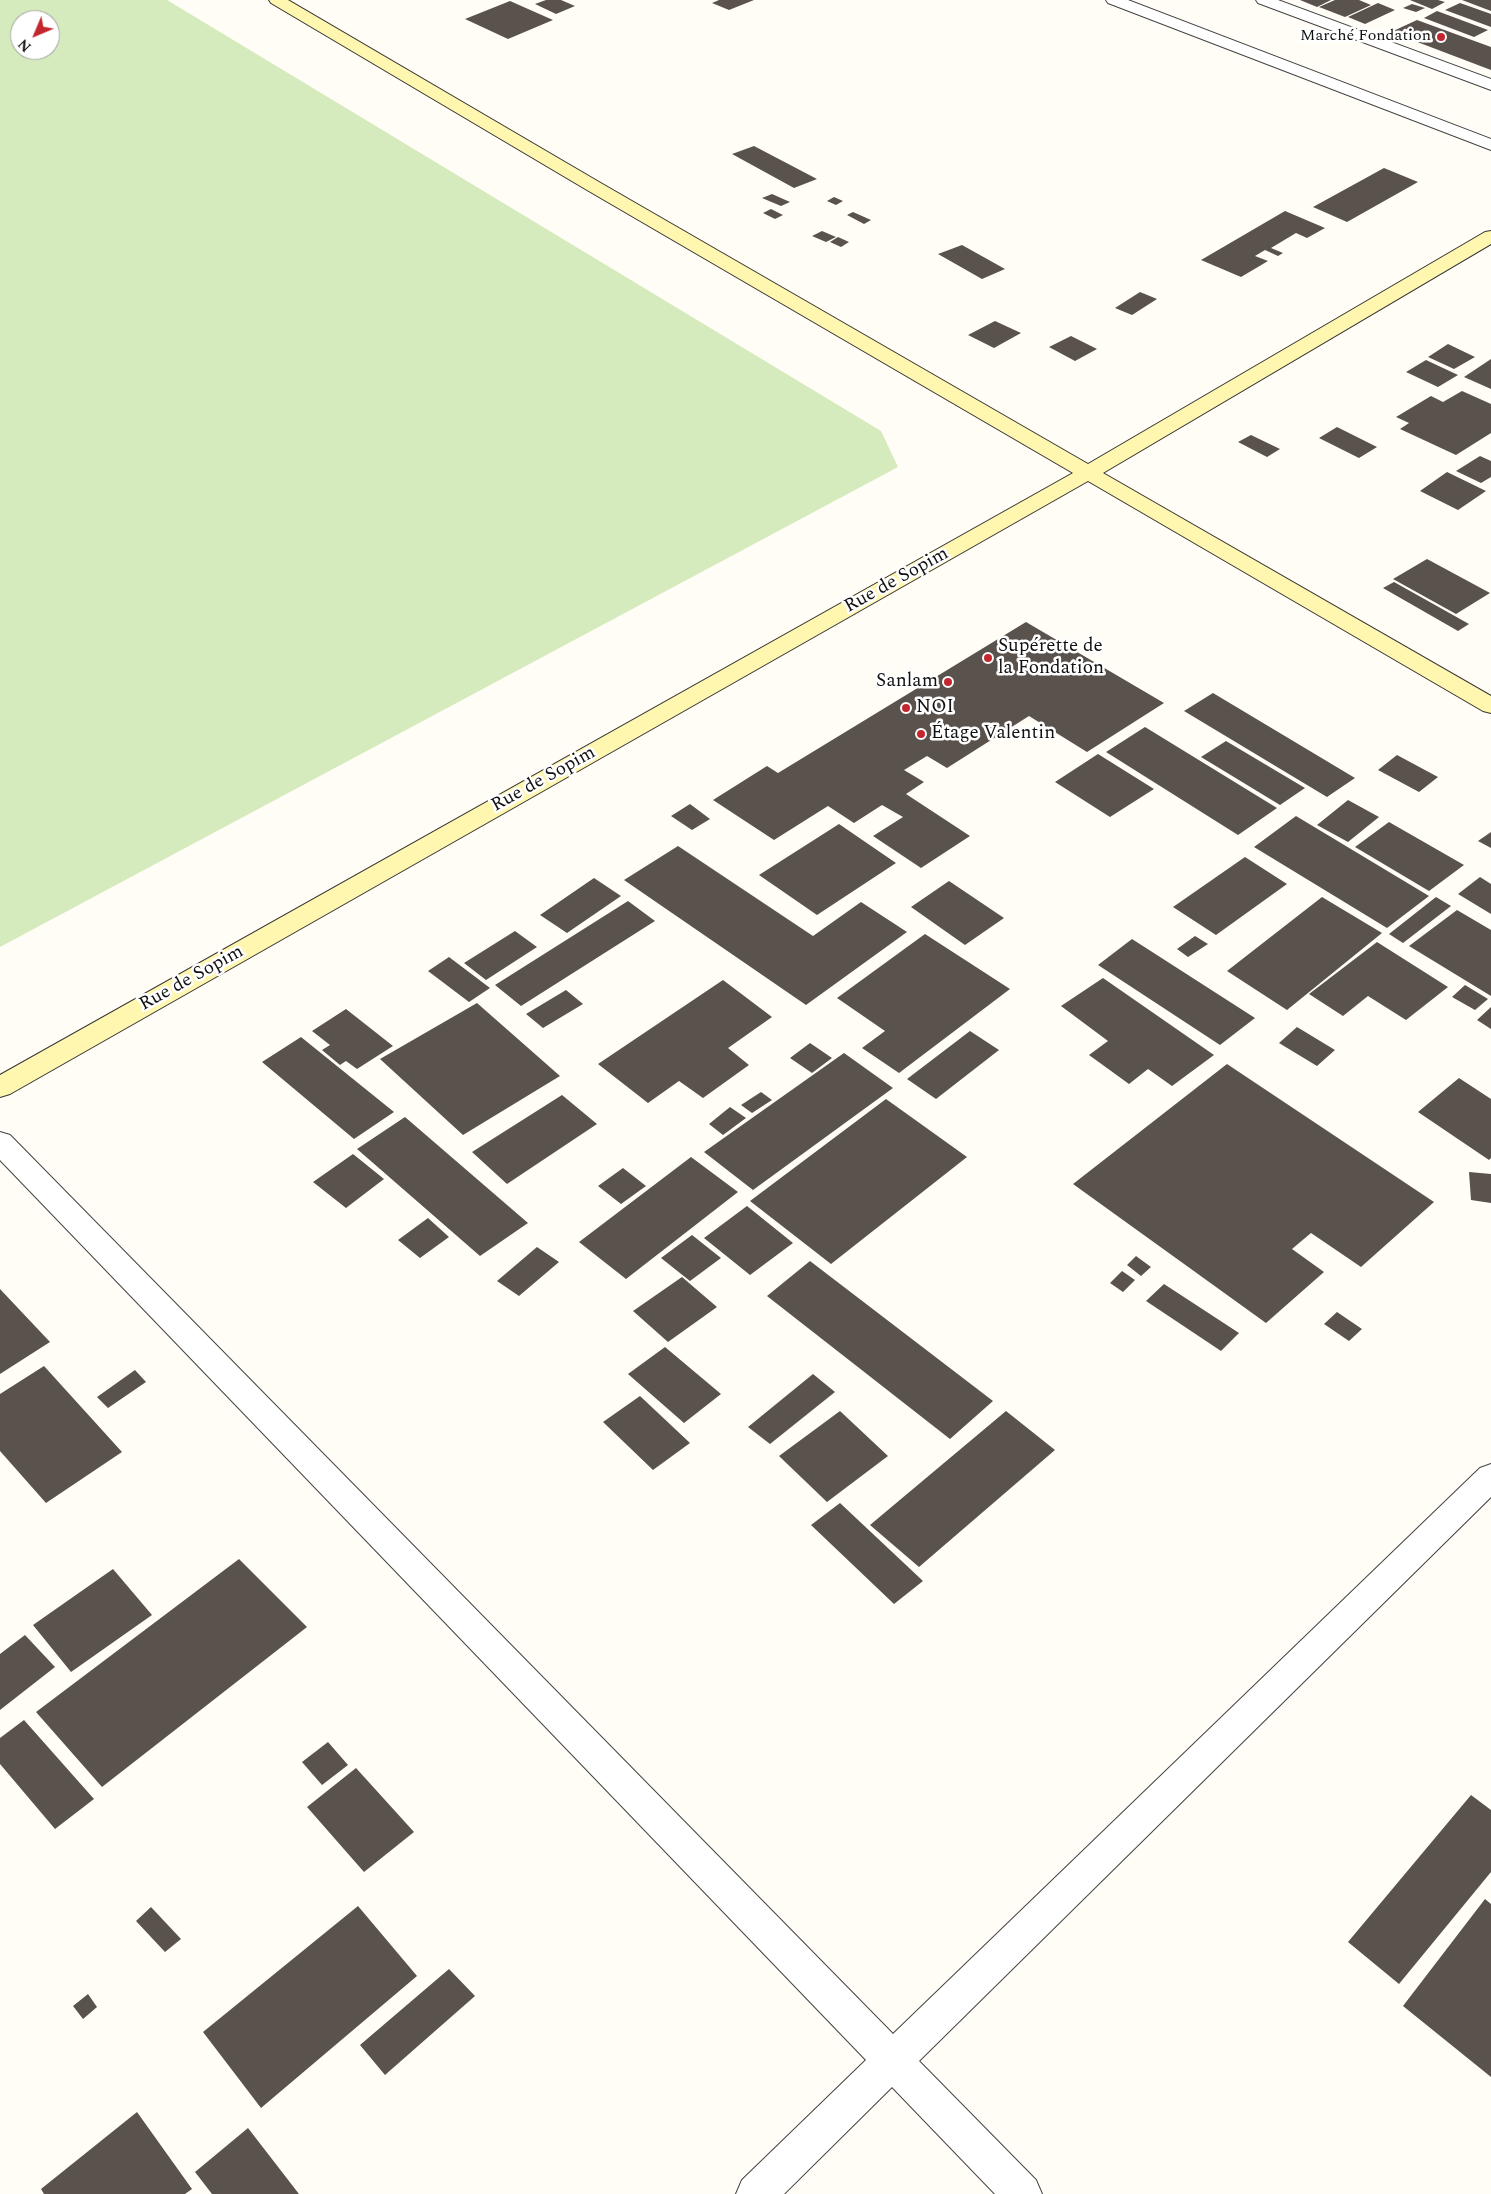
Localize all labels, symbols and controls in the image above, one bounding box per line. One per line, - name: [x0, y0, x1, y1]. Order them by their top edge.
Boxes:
- north arrow: [10, 10, 60, 60]
- place label: Marché Fondation: [1300, 27, 1431, 47]
- marker: Marché Fondation: [1435, 31, 1447, 43]
- text: N: [13, 34, 36, 57]
- street label: Rue de Sopim: [841, 543, 953, 619]
- place label: Supérette de la Fondation: [998, 636, 1104, 680]
- marker: Supérette de la Fondation: [982, 652, 994, 664]
- place label: Sanlam: [876, 671, 938, 693]
- marker: Sanlam: [942, 676, 954, 688]
- place label: NOI: [916, 697, 954, 719]
- marker: NOI: [900, 702, 912, 714]
- place label: Étage Valentin: [931, 723, 1055, 745]
- marker: Étage Valentin: [915, 728, 927, 740]
- street label: Rue de Sopim: [488, 742, 600, 818]
- street label: Rue de Sopim: [136, 941, 248, 1017]

